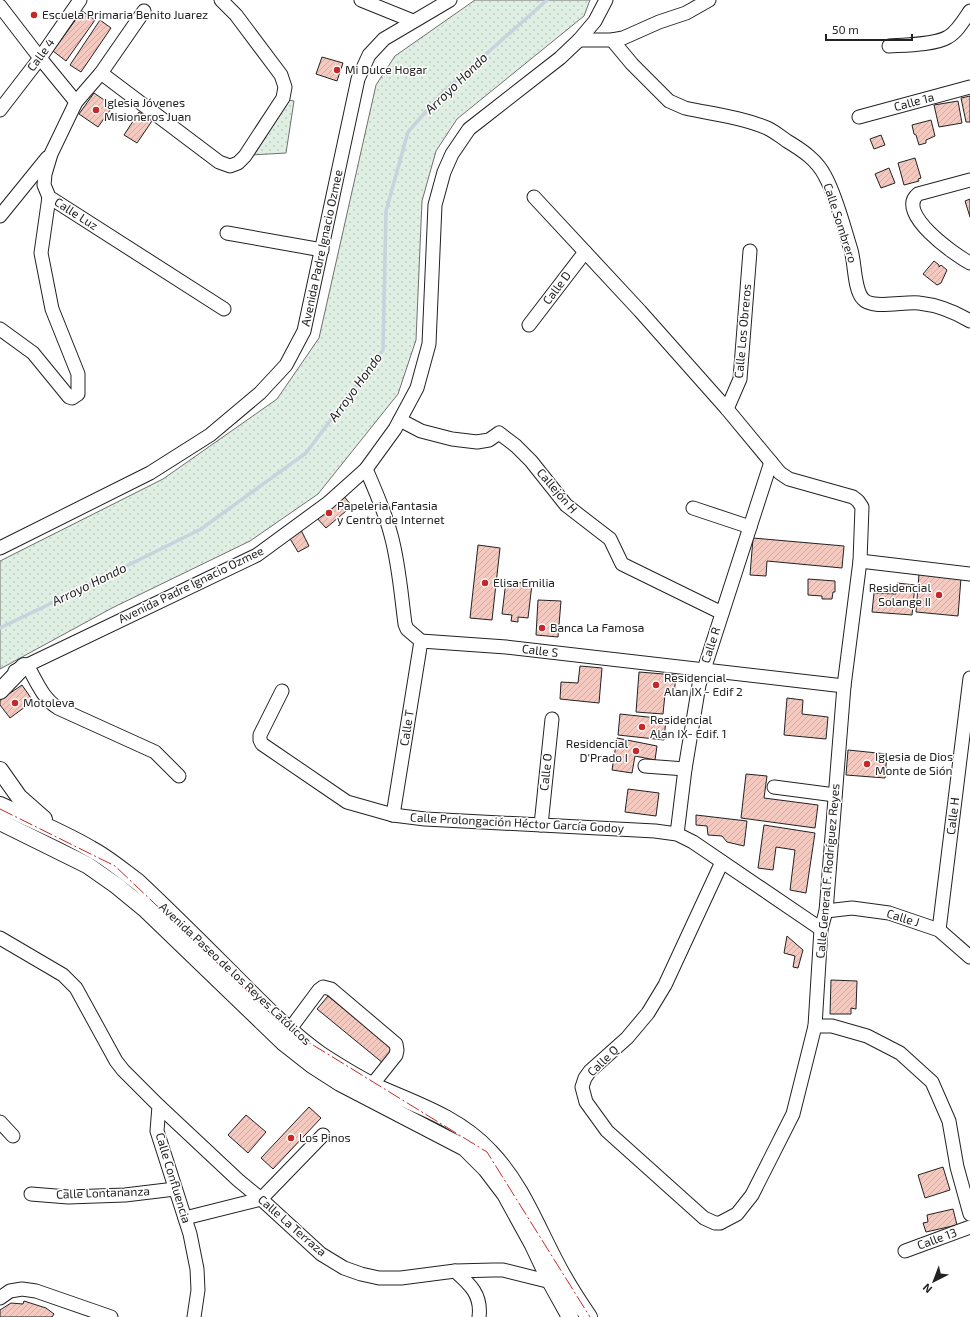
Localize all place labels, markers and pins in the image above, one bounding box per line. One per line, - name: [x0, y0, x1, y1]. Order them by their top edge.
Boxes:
- place label: Escuela Primaria Benito Juarez: [42, 7, 208, 21]
- marker: Escuela Primaria Benito Juarez: [29, 10, 39, 20]
- place label: Mi Dulce Hogar: [345, 62, 427, 76]
- marker: Mi Dulce Hogar: [332, 65, 342, 75]
- place label: Iglesia Jóvenes Misioneros Juan: [104, 95, 191, 123]
- marker: Iglesia Jóvenes Misioneros Juan: [91, 105, 101, 115]
- place label: Papeleria Fantasia y Centro de Internet: [337, 498, 445, 526]
- marker: Papeleria Fantasia y Centro de Internet: [324, 508, 334, 518]
- place label: Elisa Emilia: [493, 575, 555, 589]
- marker: Elisa Emilia: [480, 578, 490, 588]
- place label: Residencial Solange II: [869, 580, 931, 608]
- marker: Residencial Solange II: [934, 590, 944, 600]
- place label: Banca La Famosa: [550, 620, 644, 634]
- marker: Banca La Famosa: [537, 623, 547, 633]
- place label: Residencial Alan IX - Edif 2: [664, 670, 743, 698]
- marker: Residencial Alan IX - Edif 2: [651, 680, 661, 690]
- place label: Motoleva: [23, 695, 75, 709]
- marker: Motoleva: [10, 698, 20, 708]
- place label: Residencial Alan IX- Edif. 1: [650, 712, 727, 740]
- marker: Residencial Alan IX- Edif. 1: [637, 722, 647, 732]
- place label: Residencial D'Prado I: [566, 736, 628, 764]
- marker: Residencial D'Prado I: [631, 746, 641, 756]
- place label: Iglesia de Dios Monte de Sión: [875, 749, 953, 777]
- marker: Iglesia de Dios Monte de Sión: [862, 759, 872, 769]
- place label: Los Pinos: [299, 1130, 351, 1144]
- marker: Los Pinos: [286, 1133, 296, 1143]

